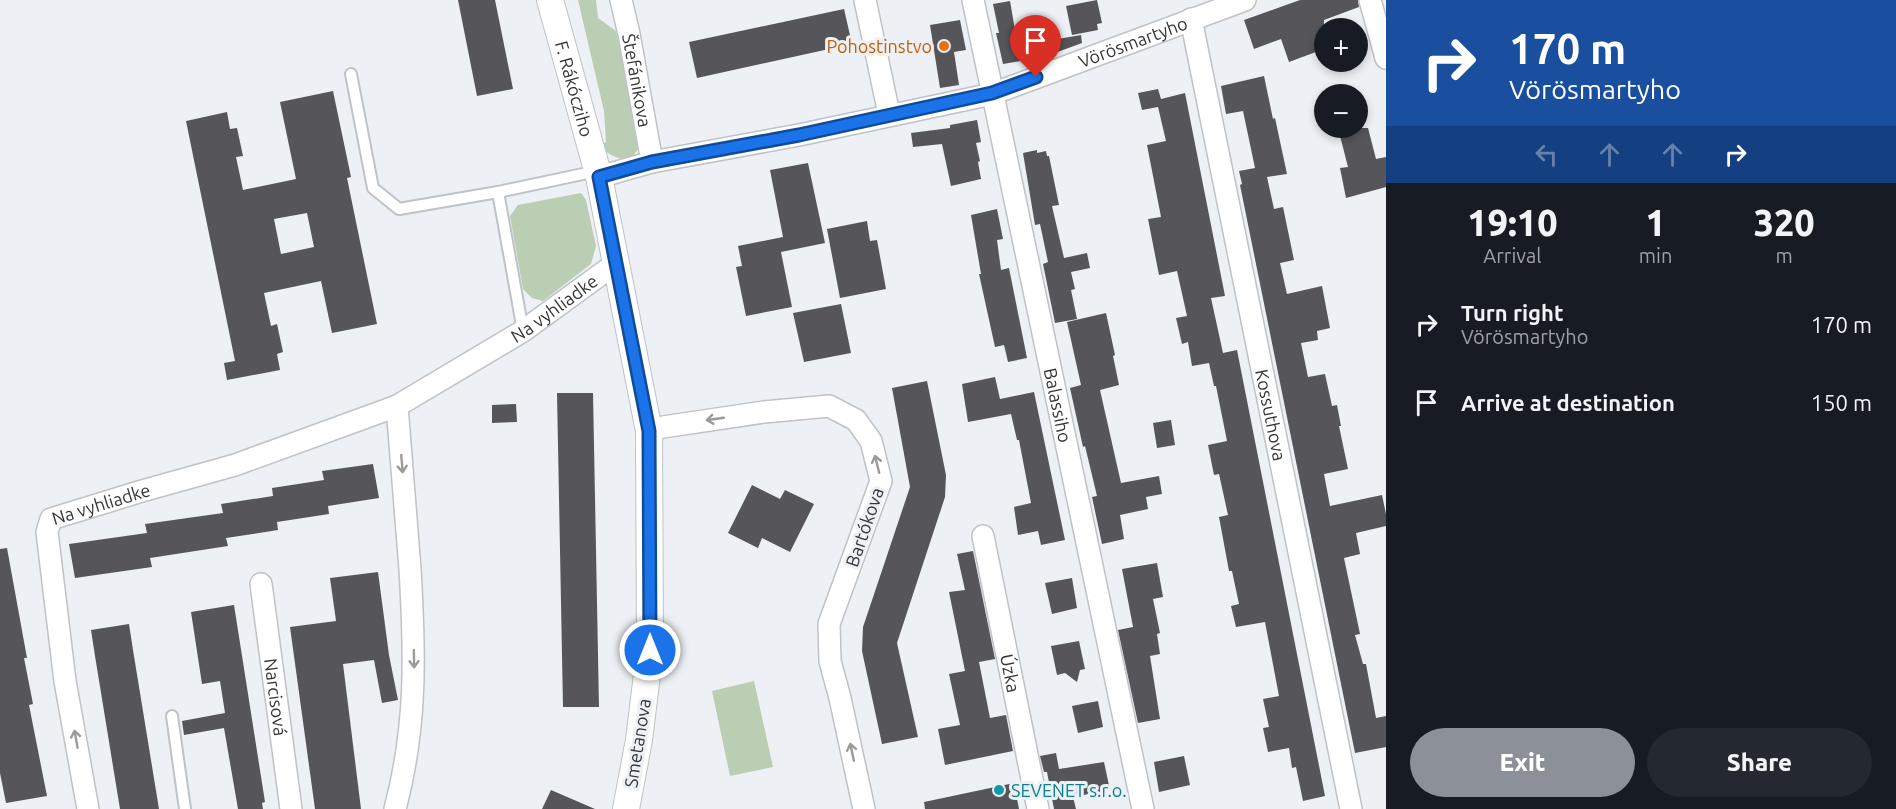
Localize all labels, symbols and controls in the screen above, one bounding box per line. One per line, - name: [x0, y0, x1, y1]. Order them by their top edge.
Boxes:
- street label: Vörösmartyho: [1076, 12, 1190, 71]
- pin: [1010, 15, 1061, 77]
- map controls: [1314, 18, 1368, 138]
- button: +: [1314, 18, 1368, 72]
- icon: arrive: [1019, 24, 1052, 57]
- icon: right: [1410, 24, 1488, 102]
- text: 170 m: [1509, 25, 1626, 72]
- street label: Štefánikova: [619, 32, 656, 129]
- place label: Pohostinstvo: [826, 36, 932, 56]
- street label: F. Rákócziho: [552, 38, 597, 139]
- marker: Pohostinstvo: [937, 39, 951, 53]
- text: Vörösmartyho: [1509, 74, 1681, 104]
- button: −: [1314, 84, 1368, 138]
- icon: left: [1530, 138, 1563, 171]
- icon: ahead: [1593, 138, 1626, 171]
- icon: ahead: [1656, 138, 1689, 171]
- icon: right: [1719, 138, 1752, 171]
- text: 19:10: [1467, 202, 1557, 243]
- text: 1: [1645, 202, 1666, 243]
- text: 320: [1754, 202, 1815, 243]
- text: Arrival: [1483, 244, 1542, 267]
- text: min: [1639, 244, 1672, 267]
- text: m: [1776, 244, 1793, 267]
- street label: Na vyhliadke: [507, 270, 601, 346]
- text: Turn right: [1461, 300, 1563, 325]
- icon: right: [1410, 308, 1443, 341]
- text: 170 m: [1811, 312, 1872, 337]
- text: Vörösmartyho: [1461, 325, 1588, 348]
- street label: Balassiho: [1041, 366, 1076, 444]
- street label: Kossuthova: [1252, 367, 1290, 463]
- icon: arrive: [1410, 386, 1443, 419]
- text: Arrive at destination: [1461, 390, 1675, 415]
- text: 150 m: [1811, 390, 1872, 415]
- one-way arrow: [706, 414, 725, 425]
- one-way arrow: [397, 454, 408, 474]
- one-way arrow: [870, 455, 882, 474]
- street label: Na vyhliadke: [49, 479, 152, 528]
- street label: Bartókova: [841, 485, 887, 569]
- position arrow: [618, 618, 682, 682]
- one-way arrow: [408, 648, 420, 668]
- street label: Úzka: [997, 652, 1024, 694]
- street label: Narcisová: [261, 657, 291, 737]
- street label: Smetanova: [620, 697, 654, 789]
- button: Exit: [1410, 728, 1635, 797]
- button: Share: [1647, 728, 1872, 797]
- one-way arrow: [70, 730, 81, 749]
- one-way arrow: [845, 743, 857, 762]
- place label: SEVENET s.r.o.: [1011, 780, 1127, 800]
- marker: SEVENET s.r.o.: [992, 783, 1006, 797]

